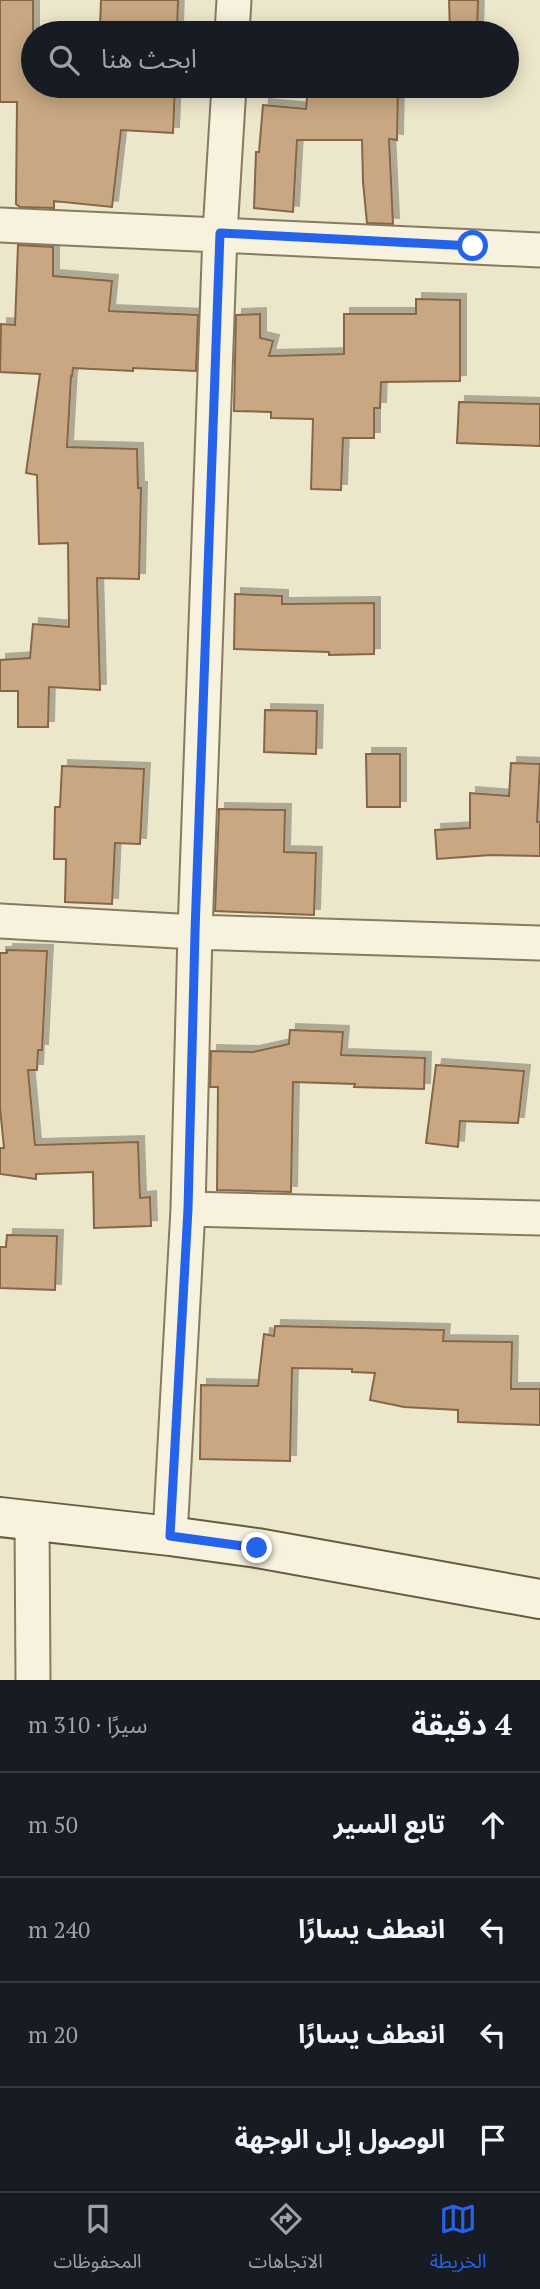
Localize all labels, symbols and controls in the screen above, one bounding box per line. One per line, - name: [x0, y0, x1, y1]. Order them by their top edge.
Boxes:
- search box: [21, 21, 519, 98]
- icon: search: [45, 41, 83, 79]
- text: ابحث هنا: [101, 41, 197, 75]
- route start: [457, 230, 488, 261]
- route end: [241, 1532, 272, 1563]
- text: 4 دقيقة: [411, 1704, 512, 1744]
- text: سيرًا · 310 m: [28, 1709, 148, 1740]
- text: تابع السير: [334, 1806, 445, 1840]
- icon: ahead: [474, 1806, 512, 1844]
- text: 50 m: [28, 1809, 78, 1840]
- text: انعطف يسارًا: [298, 1911, 445, 1945]
- icon: left: [474, 1911, 512, 1949]
- text: 240 m: [28, 1914, 90, 1945]
- text: انعطف يسارًا: [298, 2016, 445, 2050]
- icon: left: [474, 2016, 512, 2054]
- text: 20 m: [28, 2019, 78, 2050]
- text: الوصول إلى الوجهة: [235, 2121, 445, 2155]
- icon: arrive: [474, 2121, 512, 2159]
- tab: المحفوظات: [53, 2200, 142, 2282]
- tab: الاتجاهات: [249, 2200, 323, 2282]
- tab: الخريطة: [430, 2200, 487, 2282]

